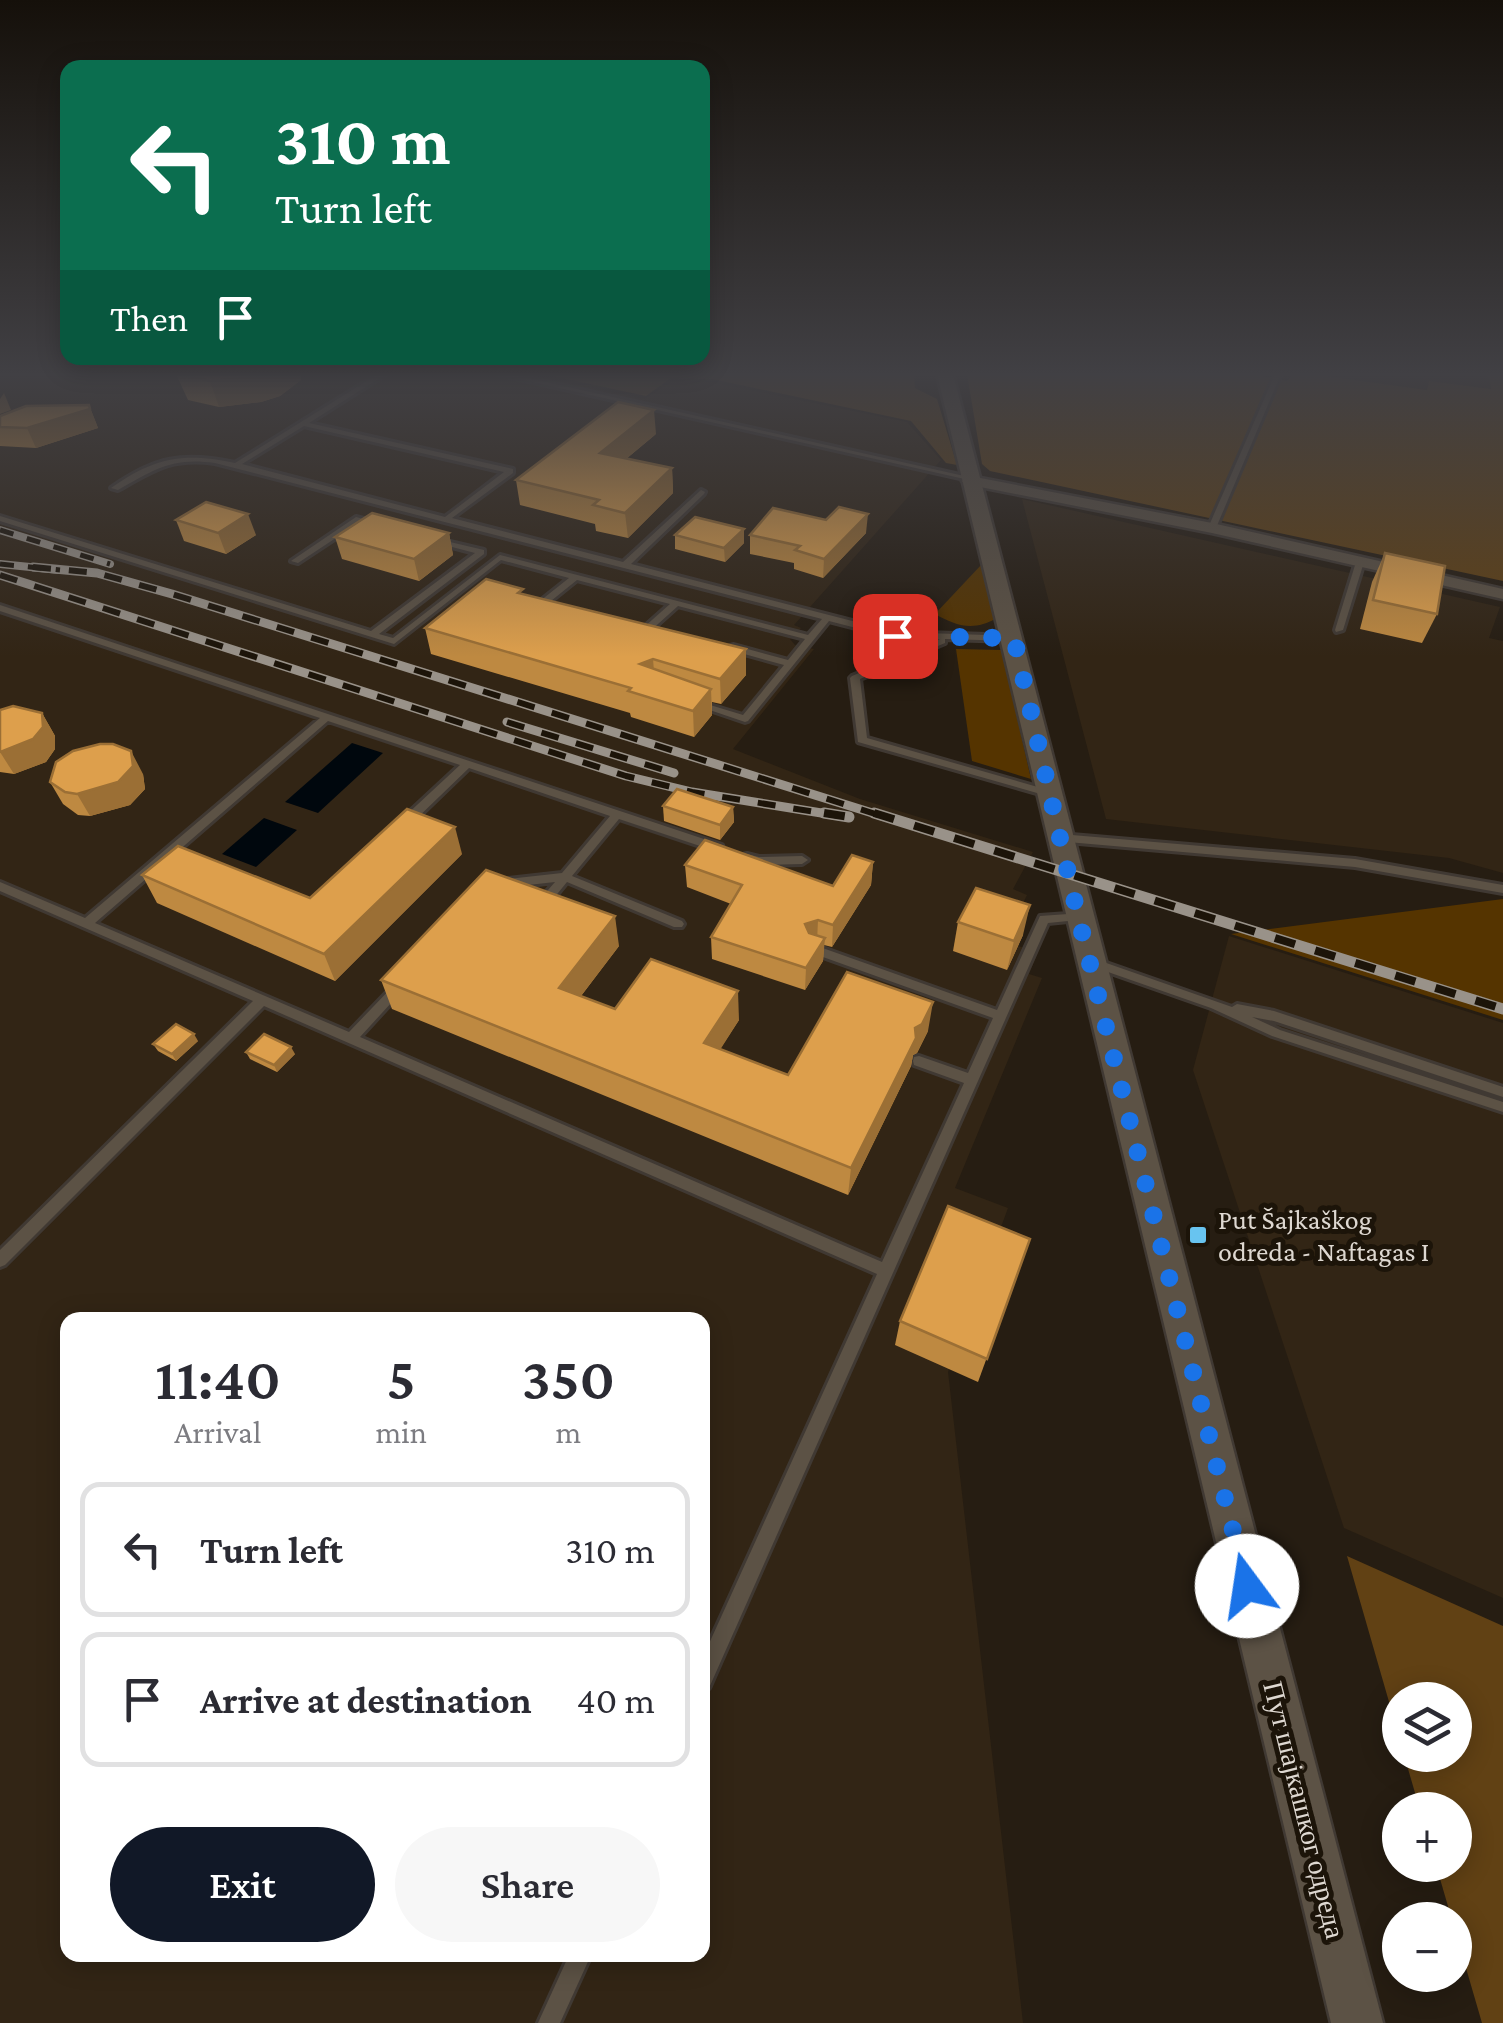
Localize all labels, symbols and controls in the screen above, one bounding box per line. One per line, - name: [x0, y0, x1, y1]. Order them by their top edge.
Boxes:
- icon: left: [110, 100, 240, 230]
- text: 310 m: [275, 101, 451, 179]
- text: Turn left: [275, 183, 432, 233]
- icon: arrive: [208, 290, 263, 345]
- text: Then: [110, 297, 188, 339]
- pin: [853, 594, 938, 679]
- icon: arrive: [868, 609, 923, 664]
- place label: Put Šajkaškog odreda - Naftagas I: [1218, 1204, 1429, 1267]
- marker: Put Šajkaškog odreda - Naftagas I: [1187, 1224, 1209, 1246]
- text: 11:40: [155, 1345, 281, 1412]
- text: 5: [387, 1345, 416, 1412]
- text: 350: [522, 1345, 615, 1412]
- text: Arrival: [174, 1414, 261, 1450]
- text: min: [376, 1414, 427, 1450]
- text: m: [556, 1414, 581, 1450]
- icon: left: [115, 1522, 170, 1577]
- text: Turn left: [200, 1529, 343, 1571]
- text: 310 m: [565, 1529, 655, 1571]
- position arrow: [1195, 1534, 1299, 1638]
- icon: arrive: [115, 1672, 170, 1727]
- street label: Пут шајкашког одреда: [1257, 1678, 1351, 1942]
- text: Arrive at destination: [200, 1679, 532, 1721]
- text: 40 m: [576, 1679, 655, 1721]
- map controls: [1382, 1682, 1472, 1992]
- button: layers: [1382, 1682, 1472, 1772]
- button: +: [1382, 1792, 1472, 1882]
- button: Exit: [110, 1827, 375, 1942]
- button: Share: [395, 1827, 660, 1942]
- button: −: [1382, 1902, 1472, 1992]

